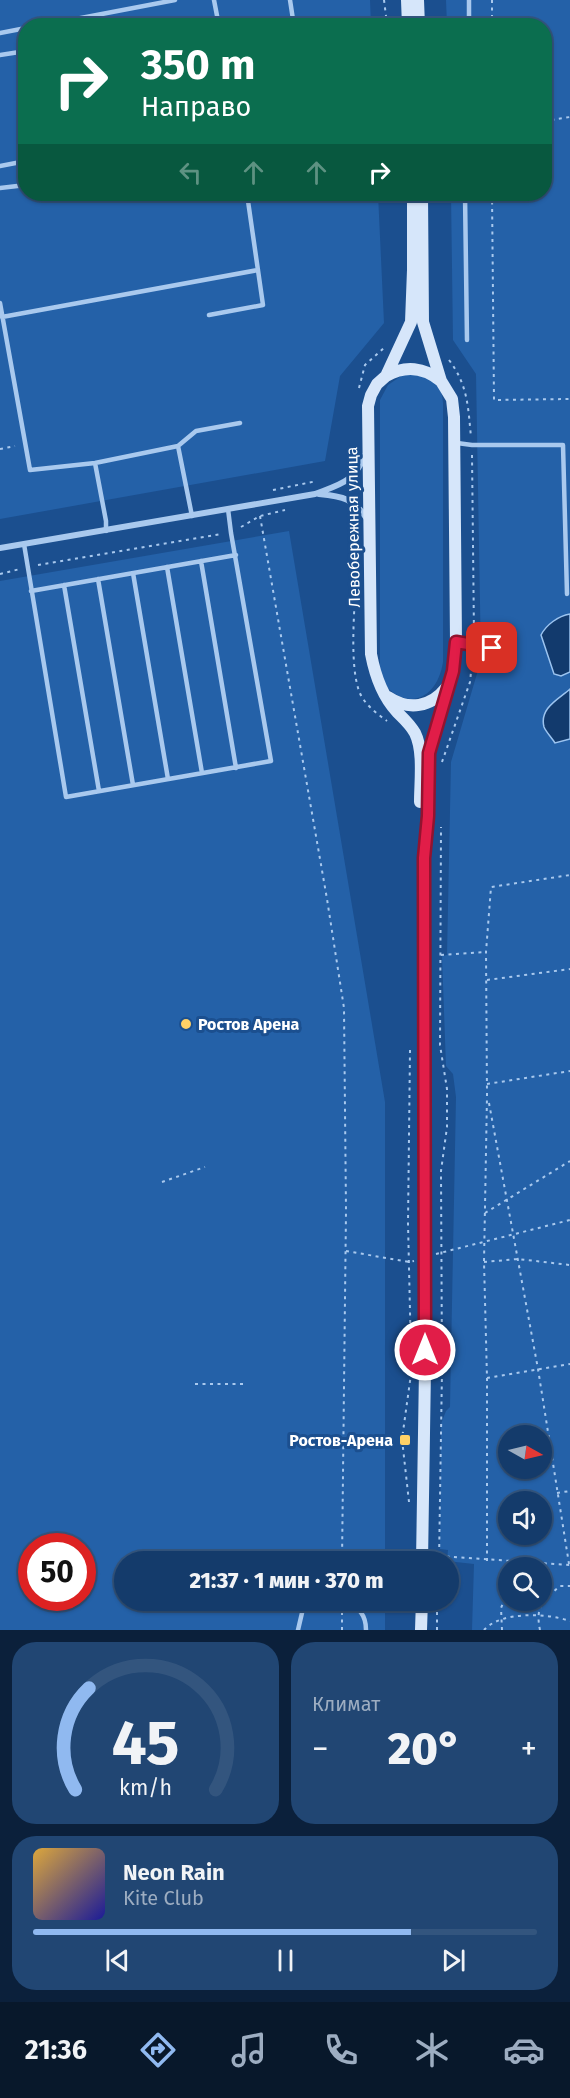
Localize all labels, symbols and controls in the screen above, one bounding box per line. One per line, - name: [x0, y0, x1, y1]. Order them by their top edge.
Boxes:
- text: 350 m: [141, 40, 255, 90]
- icon: right: [42, 42, 120, 120]
- text: Направо: [141, 91, 251, 123]
- icon: left: [174, 156, 207, 189]
- icon: ahead: [237, 156, 270, 189]
- icon: ahead: [300, 156, 333, 189]
- icon: right: [363, 156, 396, 189]
- street label: Левобережная улица: [342, 446, 364, 608]
- pin: [466, 622, 517, 673]
- icon: arrive: [475, 631, 508, 664]
- place label: Ростов Арена: [198, 1015, 300, 1034]
- marker: Ростов Арена: [179, 1017, 193, 1031]
- position arrow: [393, 1318, 457, 1382]
- north arrow: [498, 1425, 552, 1479]
- map controls: [498, 1425, 552, 1611]
- place label: Ростов-Арена: [289, 1431, 393, 1450]
- marker: Ростов-Арена: [398, 1433, 412, 1447]
- button: sound: [498, 1491, 552, 1545]
- speed limit sign: 50: [18, 1533, 96, 1611]
- button: search: [498, 1557, 552, 1611]
- text: 21:37 · 1 мин · 370 m: [190, 1567, 383, 1594]
- text: Климат: [312, 1692, 380, 1716]
- text: 45: [111, 1706, 180, 1781]
- text: 20°: [388, 1722, 461, 1776]
- text: −: [312, 1729, 329, 1769]
- text: +: [521, 1729, 537, 1769]
- text: km/h: [119, 1775, 172, 1801]
- text: Neon Rain: [123, 1859, 225, 1886]
- text: Kite Club: [123, 1886, 204, 1910]
- icon: previous: [101, 1944, 134, 1977]
- icon: pause: [269, 1944, 302, 1977]
- icon: next: [437, 1944, 470, 1977]
- icon: directions: [137, 2029, 179, 2071]
- icon: music: [228, 2029, 270, 2071]
- icon: phone: [320, 2029, 362, 2071]
- icon: climate: [411, 2029, 453, 2071]
- icon: car: [503, 2029, 545, 2071]
- text: 21:36: [25, 2034, 87, 2066]

